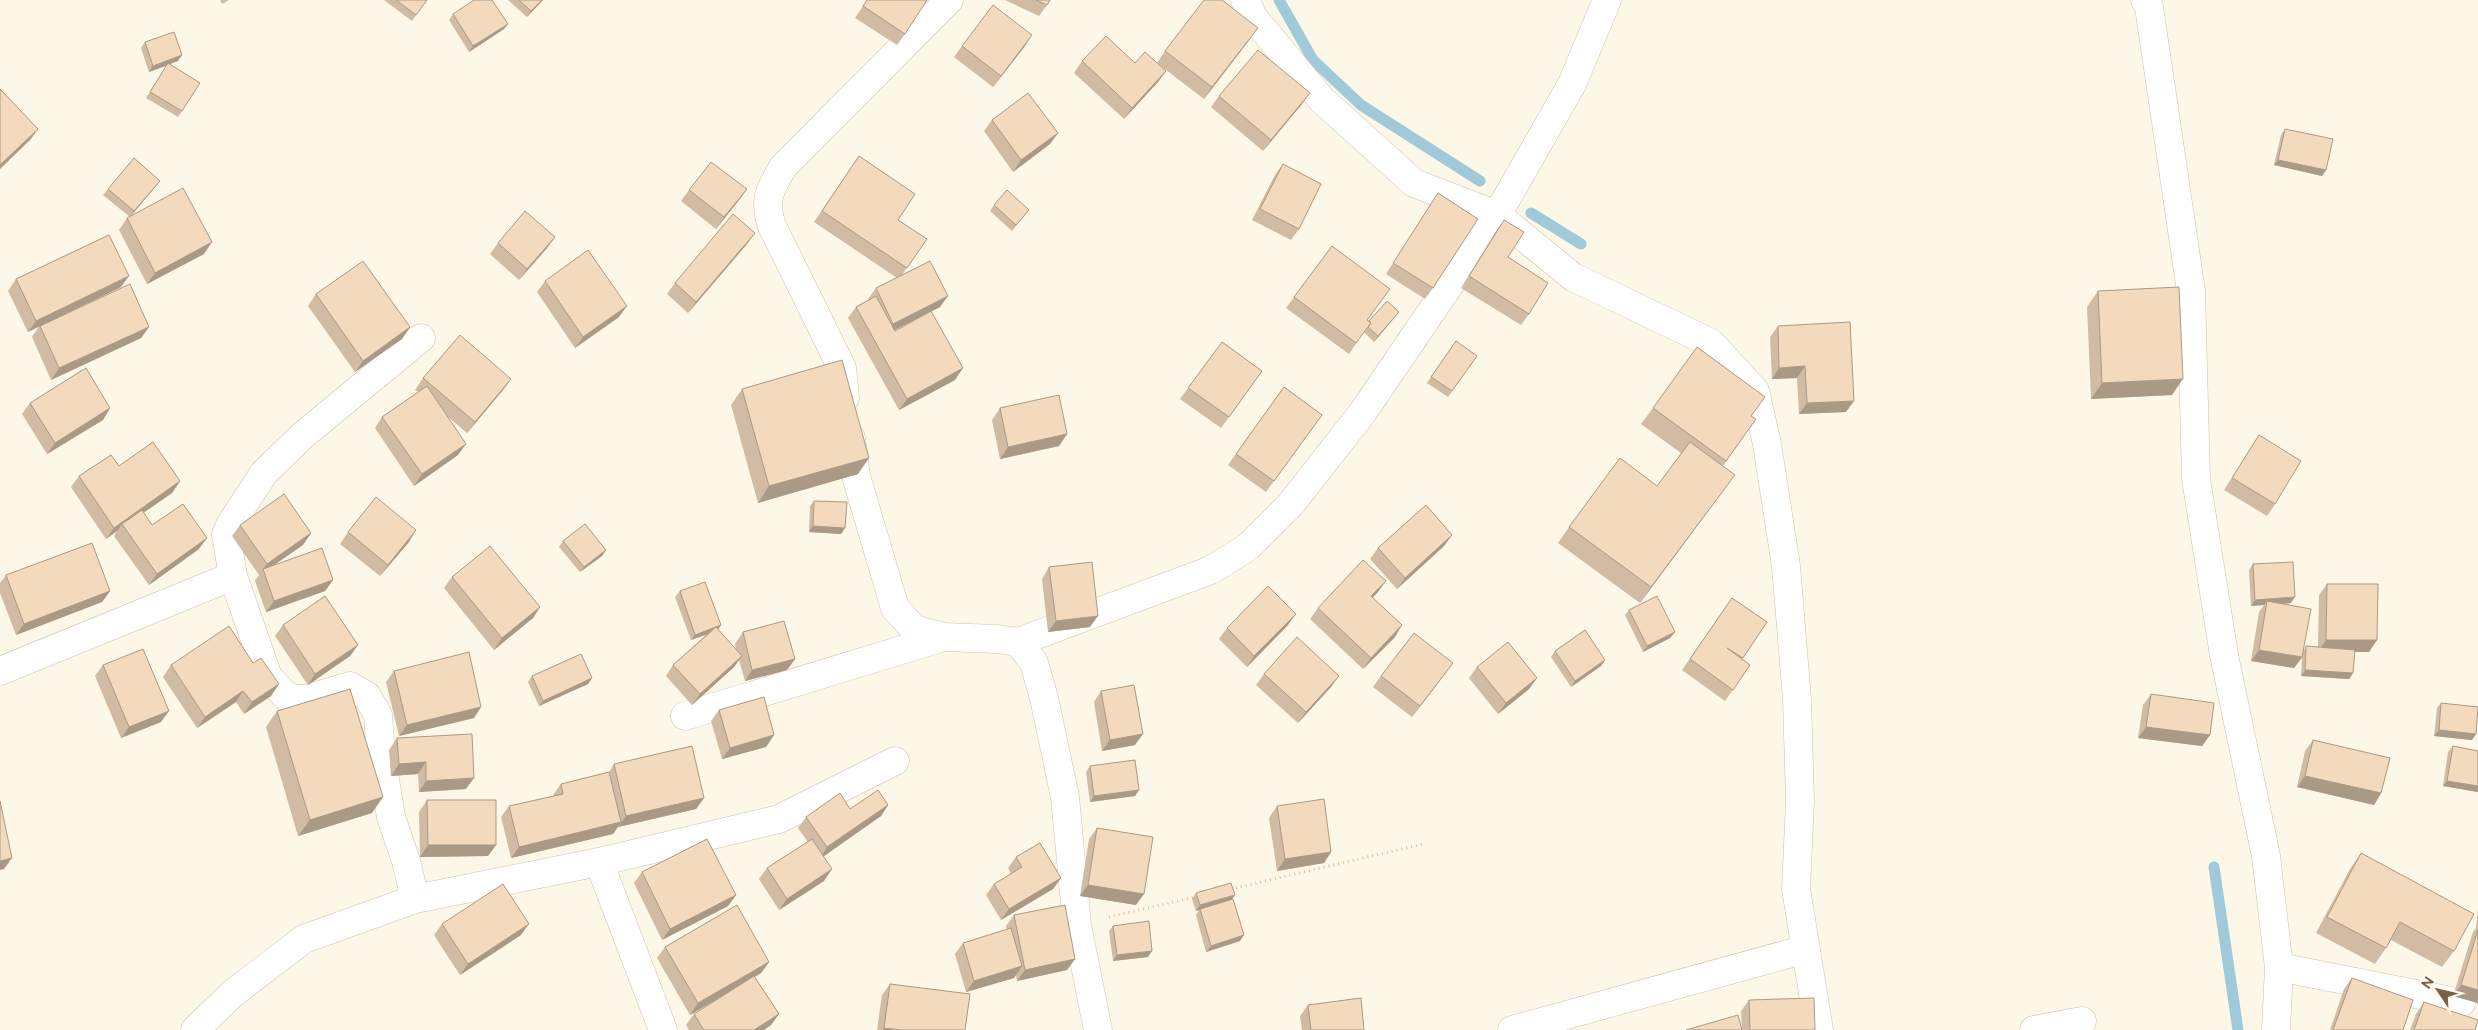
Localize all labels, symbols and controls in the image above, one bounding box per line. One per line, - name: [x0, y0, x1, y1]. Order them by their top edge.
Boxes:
- north arrow: [2413, 965, 2463, 1015]
- text: N: [2418, 974, 2437, 992]

